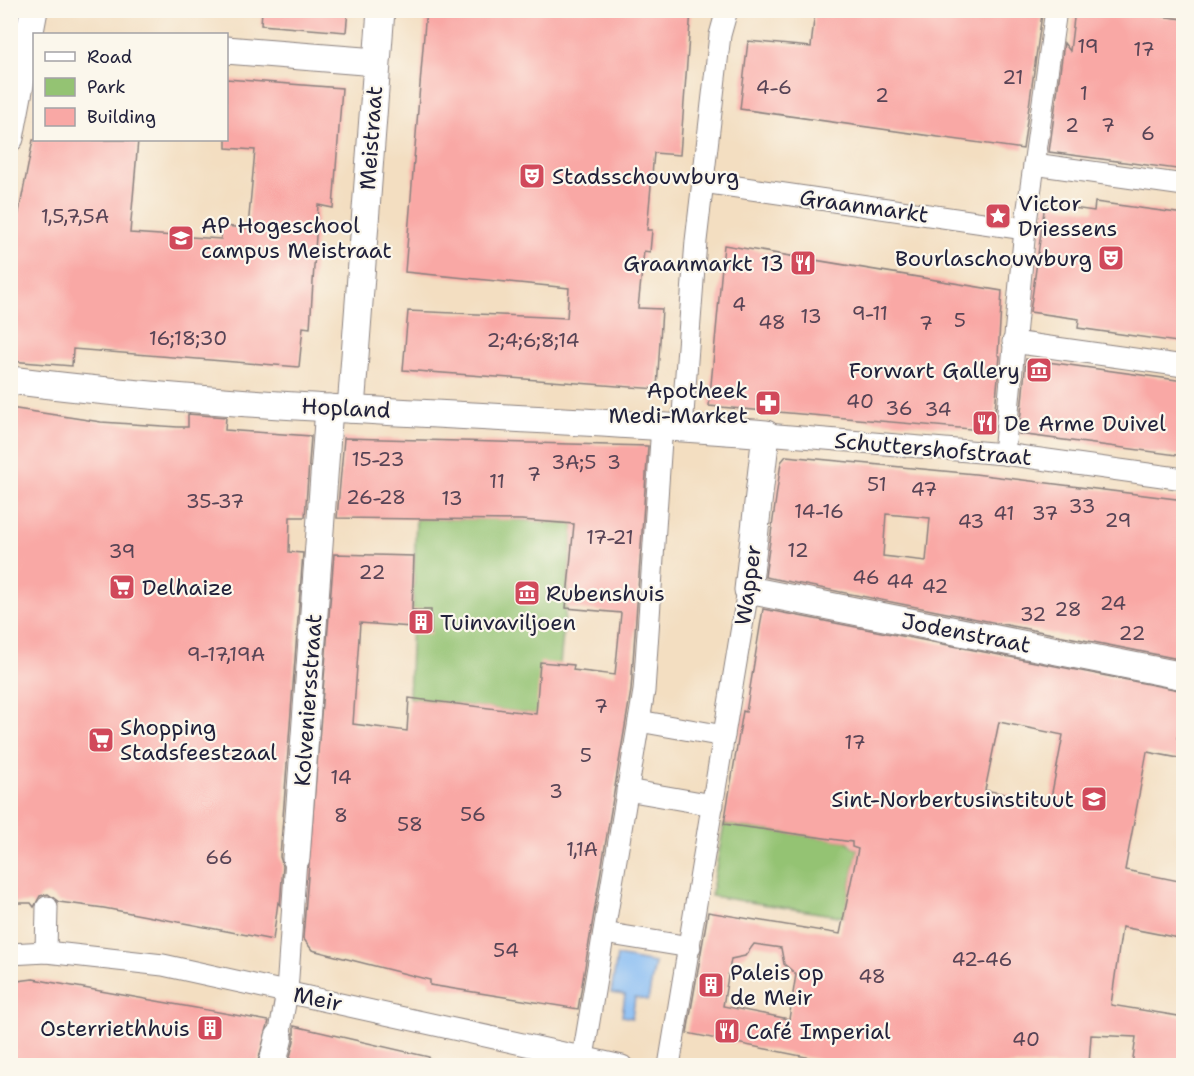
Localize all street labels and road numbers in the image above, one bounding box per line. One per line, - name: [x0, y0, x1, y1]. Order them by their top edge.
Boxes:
- street label: Meistraat: [353, 85, 389, 191]
- street label: Graanmarkt: [798, 183, 930, 229]
- street label: Hopland: [301, 391, 391, 425]
- street label: Schuttershofstraat: [833, 426, 1033, 472]
- street label: Wapper: [728, 543, 768, 627]
- street label: Jodenstraat: [899, 606, 1033, 660]
- street label: Kolveniersstraat: [288, 613, 328, 787]
- street label: Meir: [291, 980, 345, 1018]

